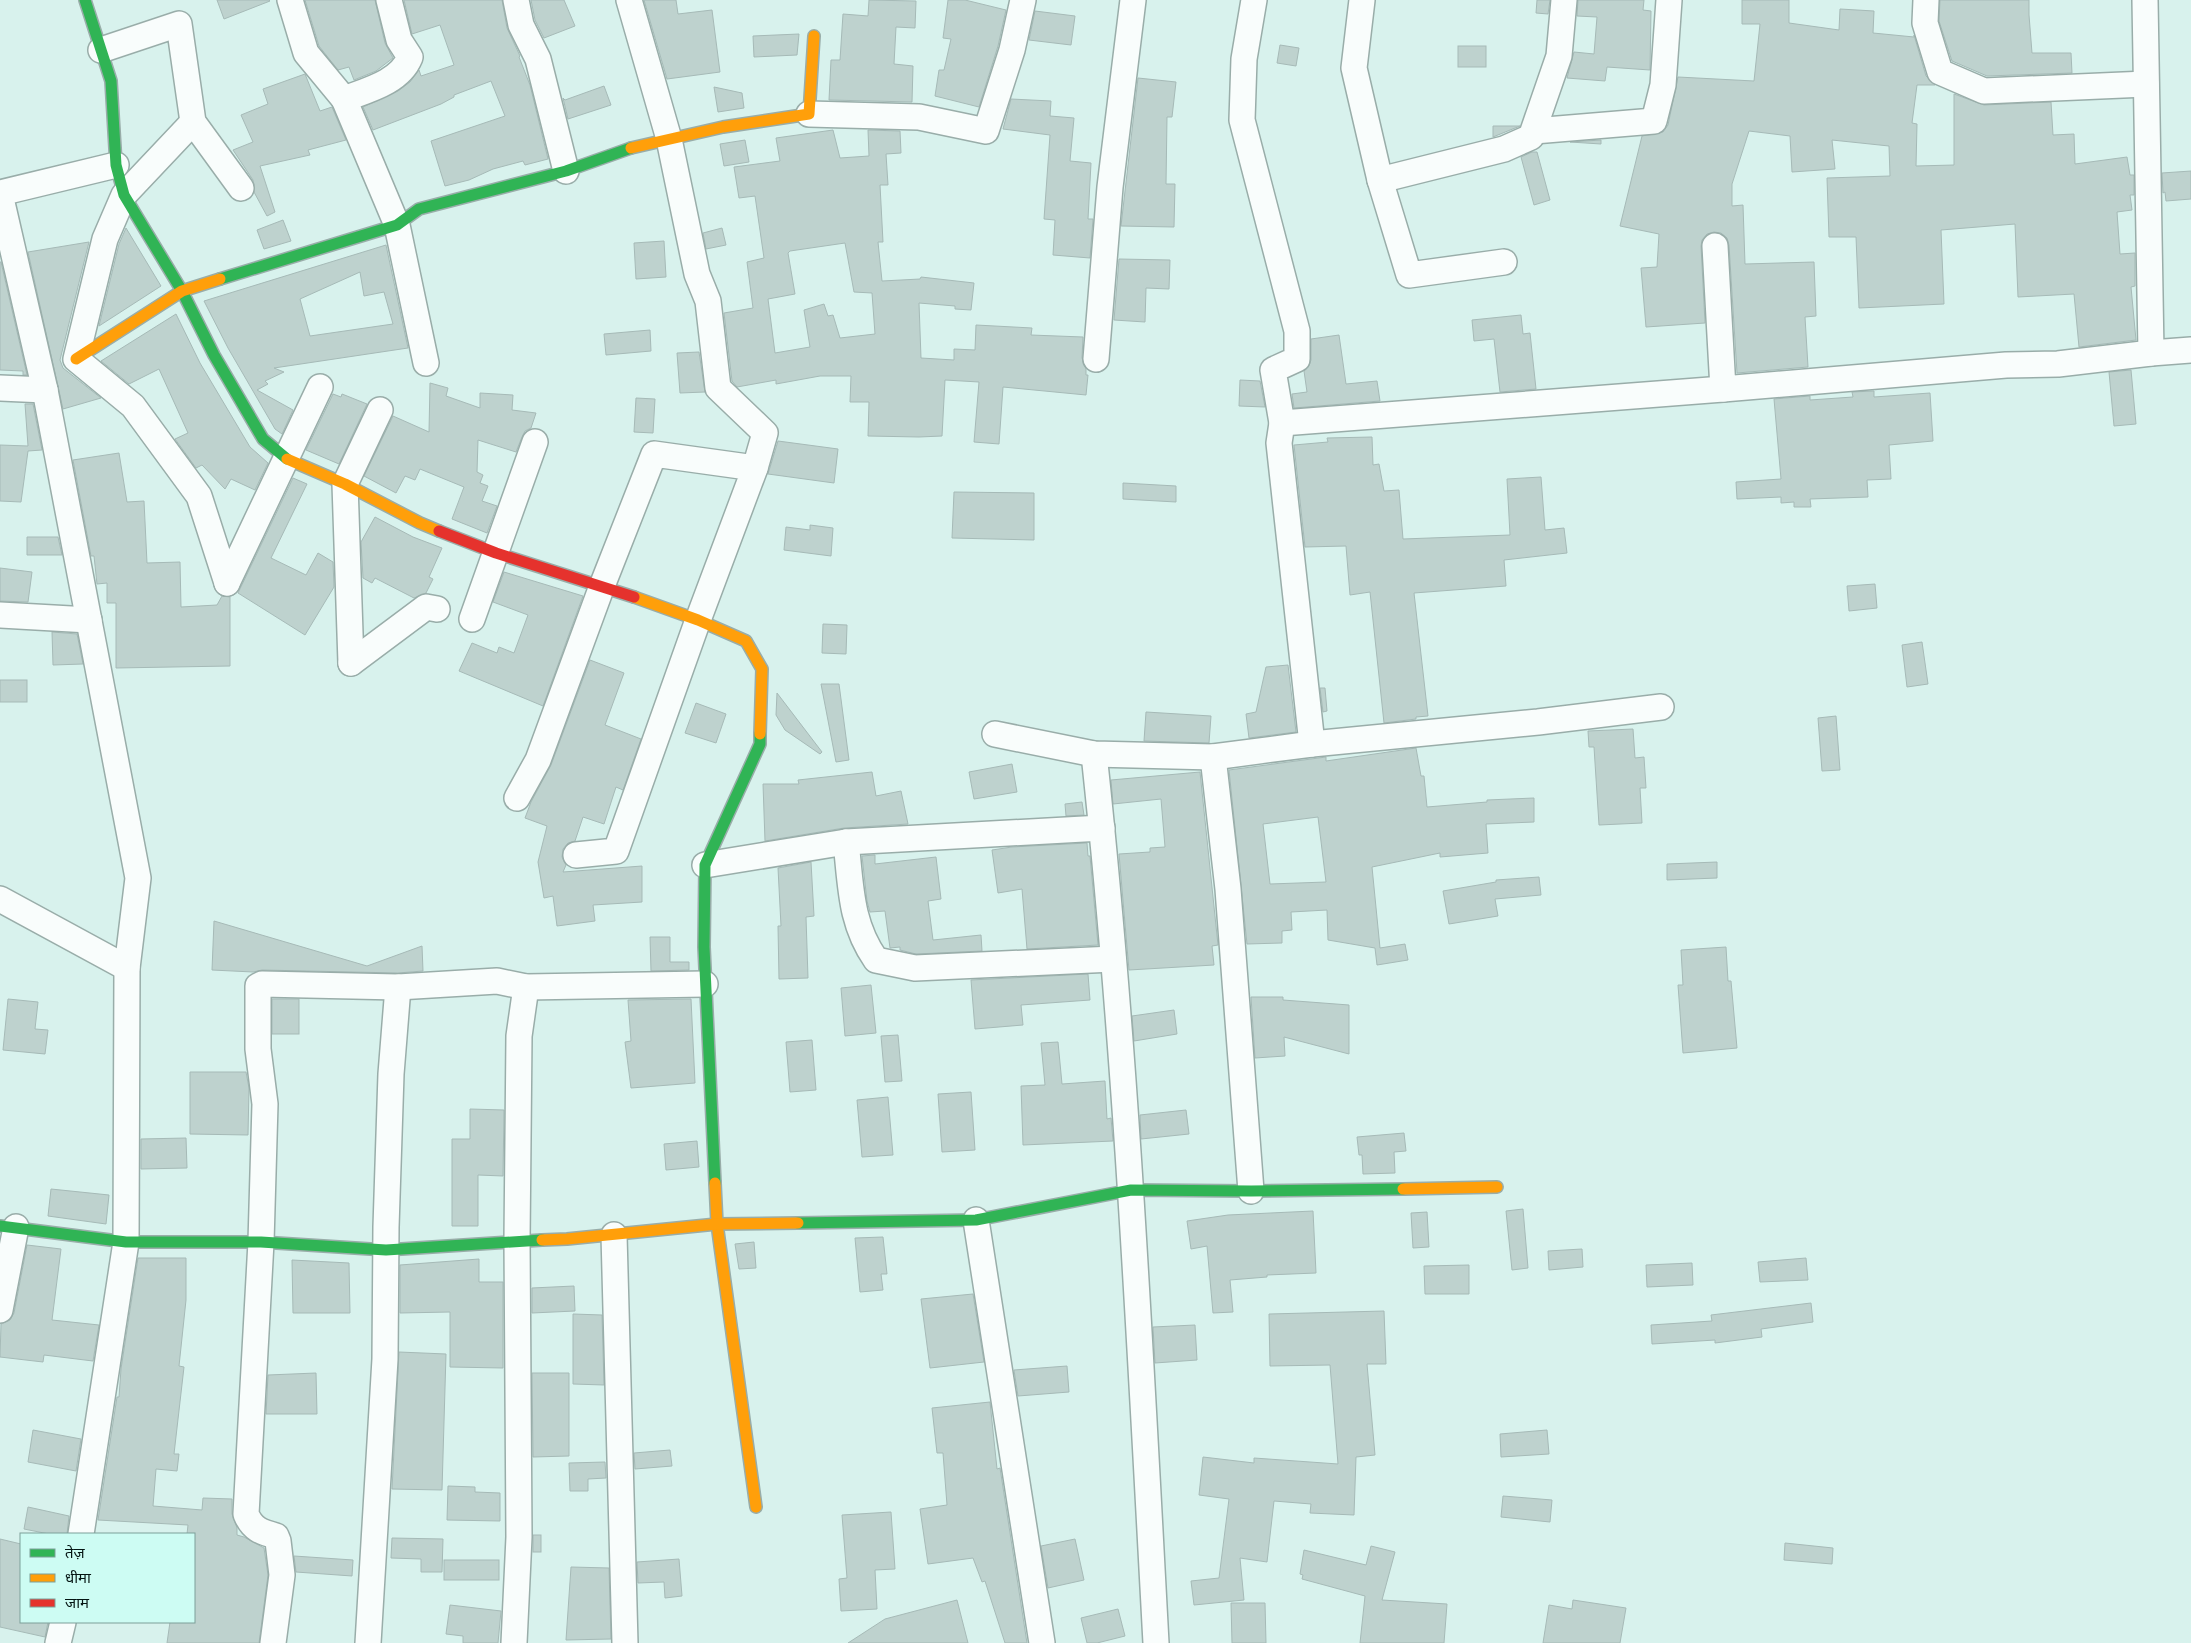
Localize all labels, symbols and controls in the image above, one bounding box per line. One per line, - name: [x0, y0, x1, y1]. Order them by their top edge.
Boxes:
- legend: [20, 1533, 195, 1623]
- text: तेज़: [65, 1544, 86, 1562]
- text: धीमा: [65, 1569, 92, 1587]
- text: जाम: [65, 1594, 90, 1612]

